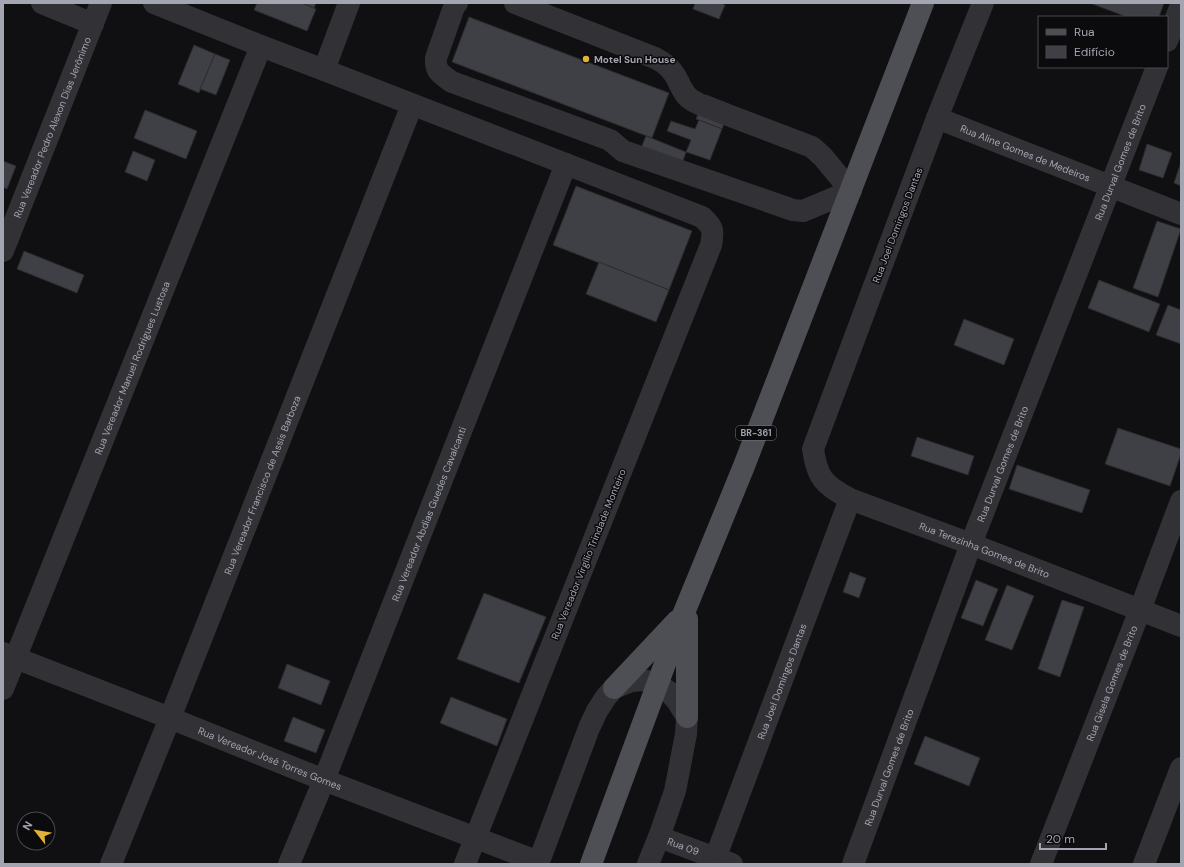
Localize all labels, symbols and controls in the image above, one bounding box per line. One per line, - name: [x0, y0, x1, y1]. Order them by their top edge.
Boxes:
- legend: [1038, 16, 1168, 68]
- text: Rua: [1074, 24, 1095, 40]
- street label: Rua Vereador Pedro Alexon Dias Jerônimo: [11, 35, 94, 220]
- text: Edifício: [1074, 44, 1115, 60]
- place label: Motel Sun House: [594, 53, 675, 66]
- marker: Motel Sun House: [581, 54, 591, 64]
- street label: Rua Durval Gomes de Brito: [1092, 102, 1149, 222]
- street label: Rua Aline Gomes de Medeiros: [958, 122, 1092, 185]
- street label: Rua Joel Domingos Dantas: [869, 166, 925, 285]
- street label: Rua Vereador Manuel Rodrigues Lustosa: [92, 280, 173, 457]
- street label: Rua Vereador Francisco de Assis Barboza: [221, 394, 304, 577]
- street label: Rua Durval Gomes de Brito: [974, 404, 1031, 524]
- street label: Rua Vereador Abdias Guedes Cavalcanti: [389, 425, 469, 603]
- road number: BR-361: [736, 426, 776, 440]
- street label: Rua Vereador Virgílio Trindade Monteiro: [548, 467, 629, 641]
- street label: Rua Terezinha Gomes de Brito: [917, 519, 1051, 581]
- street label: Rua Joel Domingos Dantas: [754, 622, 810, 741]
- street label: Rua Gisela Gomes de Brito: [1083, 624, 1140, 743]
- street label: Rua Durval Gomes de Brito: [862, 707, 917, 828]
- street label: Rua Vereador José Torres Gomes: [196, 724, 343, 793]
- north arrow: [16, 811, 56, 851]
- text: N: [19, 819, 35, 833]
- scale bar: [1040, 825, 1106, 851]
- text: 20 m: [1046, 831, 1075, 847]
- street label: Rua 09: [666, 835, 701, 858]

